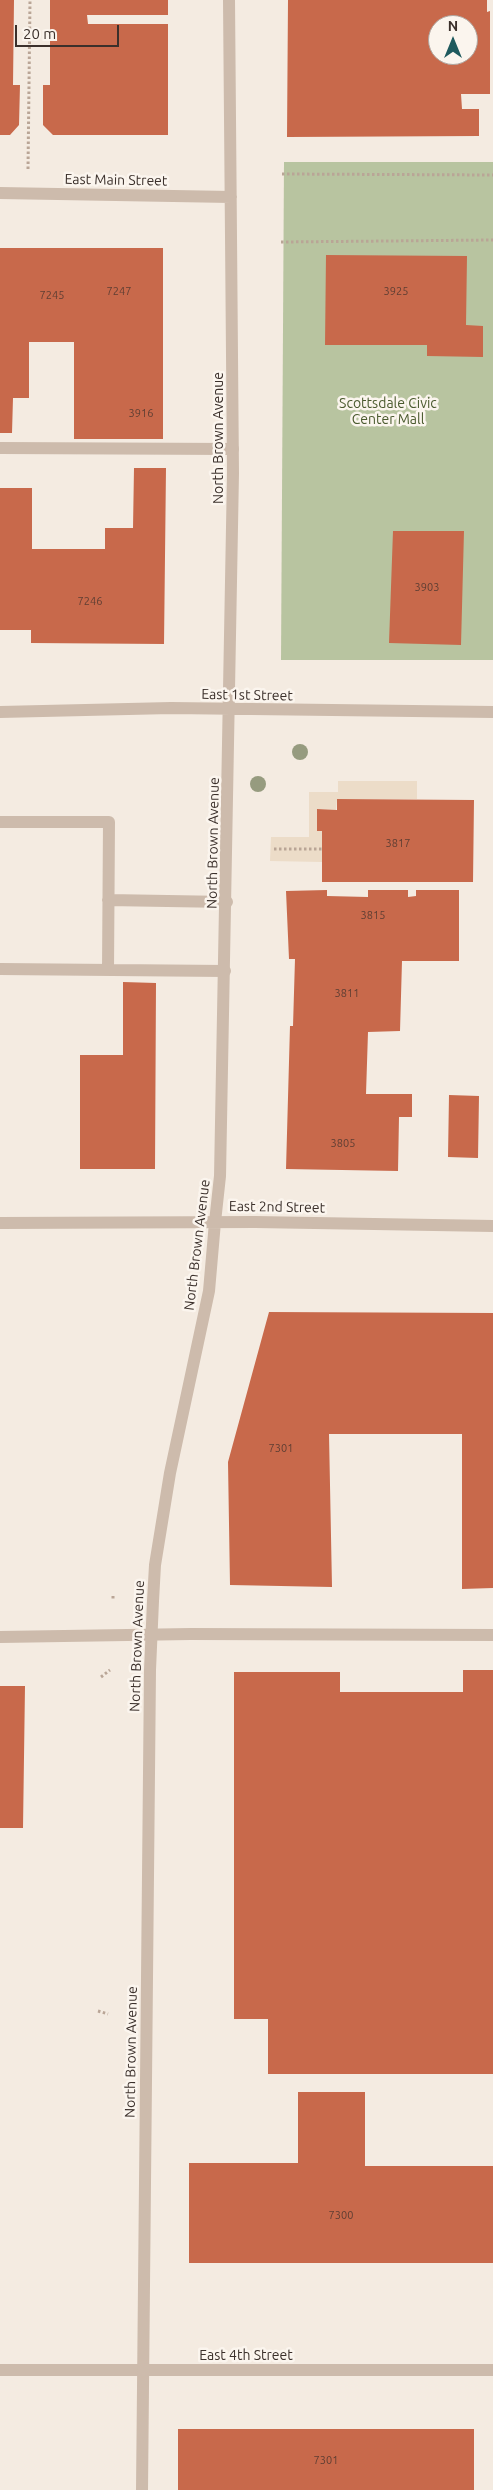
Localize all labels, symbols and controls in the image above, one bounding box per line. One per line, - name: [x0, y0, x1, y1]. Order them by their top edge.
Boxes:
- scale bar: [18, 15, 121, 47]
- north arrow: [428, 15, 478, 65]
- text: N: [448, 18, 458, 34]
- text: 20 m: [23, 25, 56, 42]
- street label: East Main Street: [64, 171, 168, 189]
- house number: 7247: [107, 284, 131, 298]
- house number: 3925: [384, 284, 408, 298]
- house number: 7245: [40, 288, 64, 302]
- street label: North Brown Avenue: [210, 372, 226, 504]
- park label: Scottsdale Civic Center Mall: [339, 395, 437, 428]
- house number: 3916: [129, 406, 153, 420]
- house number: 3903: [415, 580, 439, 594]
- house number: 7246: [78, 594, 102, 608]
- street label: East 1st Street: [201, 686, 293, 704]
- street label: North Brown Avenue: [203, 777, 223, 909]
- house number: 3817: [386, 836, 410, 850]
- house number: 3815: [361, 908, 385, 922]
- house number: 3811: [335, 986, 359, 1000]
- house number: 3805: [331, 1136, 355, 1150]
- street label: North Brown Avenue: [181, 1179, 213, 1311]
- street label: East 2nd Street: [229, 1198, 325, 1216]
- house number: 7301: [269, 1441, 293, 1455]
- street label: North Brown Avenue: [126, 1580, 148, 1712]
- street label: North Brown Avenue: [121, 1986, 141, 2118]
- house number: 7300: [329, 2208, 353, 2222]
- street label: East 4th Street: [199, 2347, 293, 2363]
- house number: 7301: [314, 2453, 338, 2467]

